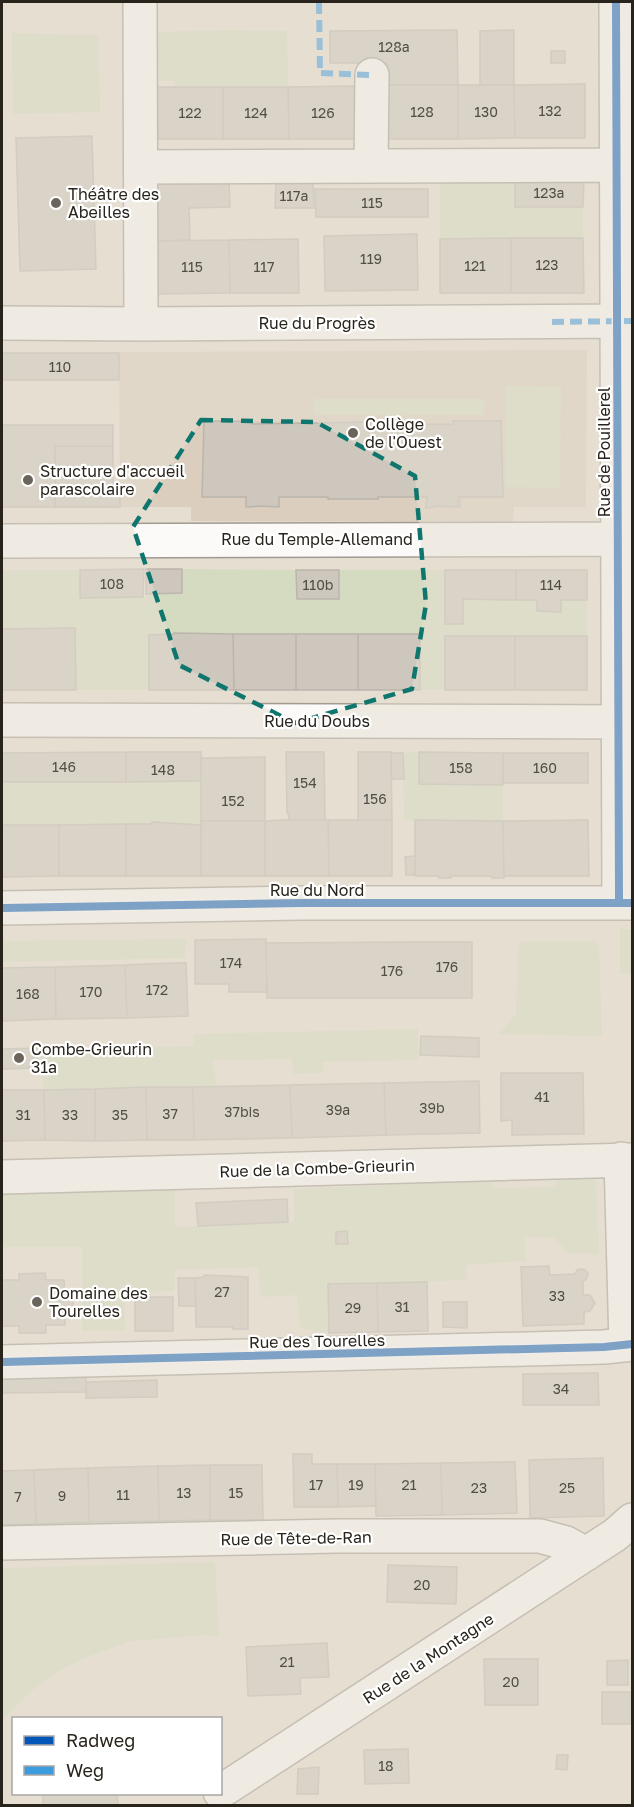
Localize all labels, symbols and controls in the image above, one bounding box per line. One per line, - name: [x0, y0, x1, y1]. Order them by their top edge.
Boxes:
- house number: 128a: [378, 38, 410, 55]
- house number: 132: [538, 102, 562, 119]
- house number: 128: [410, 103, 434, 120]
- house number: 130: [474, 103, 498, 120]
- house number: 122: [178, 104, 202, 121]
- house number: 124: [244, 104, 268, 121]
- house number: 126: [311, 104, 335, 121]
- place label: Théâtre des Abeilles: [68, 184, 159, 222]
- house number: 123a: [533, 184, 565, 201]
- house number: 117a: [280, 187, 308, 204]
- house number: 115: [361, 194, 383, 211]
- marker: Théâtre des Abeilles: [49, 196, 63, 210]
- house number: 119: [360, 250, 382, 267]
- house number: 123: [535, 256, 559, 273]
- house number: 121: [464, 257, 486, 274]
- house number: 115: [181, 258, 203, 275]
- house number: 117: [254, 258, 275, 275]
- street label: Rue du Progrès: [259, 313, 375, 333]
- house number: 110: [49, 358, 71, 375]
- street label: Rue de Pouillerel: [594, 387, 614, 517]
- place label: Collège de l'Ouest: [365, 414, 442, 452]
- marker: Collège de l'Ouest: [346, 426, 360, 440]
- place label: Structure d'accueil parascolaire: [40, 461, 185, 499]
- marker: Structure d'accueil parascolaire: [21, 473, 35, 487]
- street label: Rue du Temple-Allemand: [221, 529, 413, 549]
- house number: 108: [100, 575, 124, 592]
- house number: 110b: [303, 576, 333, 593]
- house number: 114: [540, 576, 562, 593]
- street label: Rue du Doubs: [264, 711, 370, 731]
- house number: 146: [52, 758, 76, 775]
- house number: 158: [449, 759, 473, 776]
- house number: 160: [533, 759, 557, 776]
- house number: 148: [151, 761, 175, 778]
- house number: 154: [293, 774, 317, 791]
- house number: 156: [363, 790, 387, 807]
- house number: 152: [221, 792, 245, 809]
- street label: Rue du Nord: [270, 880, 364, 900]
- house number: 174: [220, 954, 242, 971]
- house number: 176: [436, 958, 458, 975]
- house number: 176: [381, 962, 403, 979]
- house number: 172: [146, 981, 168, 998]
- house number: 170: [80, 983, 102, 1000]
- house number: 168: [16, 985, 40, 1002]
- place label: Combe-Grieurin 31a: [31, 1039, 152, 1077]
- marker: Combe-Grieurin 31a: [12, 1051, 26, 1065]
- house number: 41: [534, 1088, 550, 1105]
- house number: 39b: [419, 1099, 445, 1116]
- house number: 39a: [326, 1101, 350, 1118]
- house number: 37bis: [224, 1103, 260, 1120]
- house number: 37: [162, 1105, 178, 1122]
- house number: 31: [16, 1106, 31, 1123]
- house number: 33: [62, 1106, 78, 1123]
- house number: 35: [112, 1106, 128, 1123]
- street label: Rue de la Combe-Grieurin: [219, 1155, 415, 1181]
- place label: Domaine des Tourelles: [49, 1283, 148, 1321]
- house number: 27: [214, 1283, 230, 1300]
- house number: 33: [549, 1287, 565, 1304]
- marker: Domaine des Tourelles: [30, 1295, 44, 1309]
- house number: 31: [395, 1298, 410, 1315]
- house number: 29: [345, 1299, 361, 1316]
- street label: Rue des Tourelles: [249, 1330, 385, 1352]
- house number: 34: [553, 1380, 569, 1397]
- house number: 17: [309, 1476, 323, 1493]
- house number: 19: [348, 1476, 364, 1493]
- house number: 21: [402, 1476, 417, 1493]
- house number: 23: [471, 1479, 487, 1496]
- house number: 25: [559, 1479, 575, 1496]
- house number: 13: [177, 1484, 191, 1501]
- house number: 15: [229, 1484, 243, 1501]
- house number: 11: [116, 1486, 130, 1503]
- house number: 9: [58, 1487, 66, 1504]
- house number: 7: [14, 1488, 22, 1505]
- street label: Rue de Tête-de-Ran: [220, 1527, 372, 1549]
- house number: 20: [414, 1576, 430, 1593]
- street label: Rue de la Montagne: [359, 1608, 497, 1708]
- house number: 21: [280, 1653, 295, 1670]
- house number: 20: [503, 1673, 519, 1690]
- legend: [12, 1717, 222, 1795]
- text: Radweg: [66, 1729, 135, 1751]
- house number: 18: [378, 1757, 394, 1774]
- text: Weg: [66, 1759, 104, 1781]

